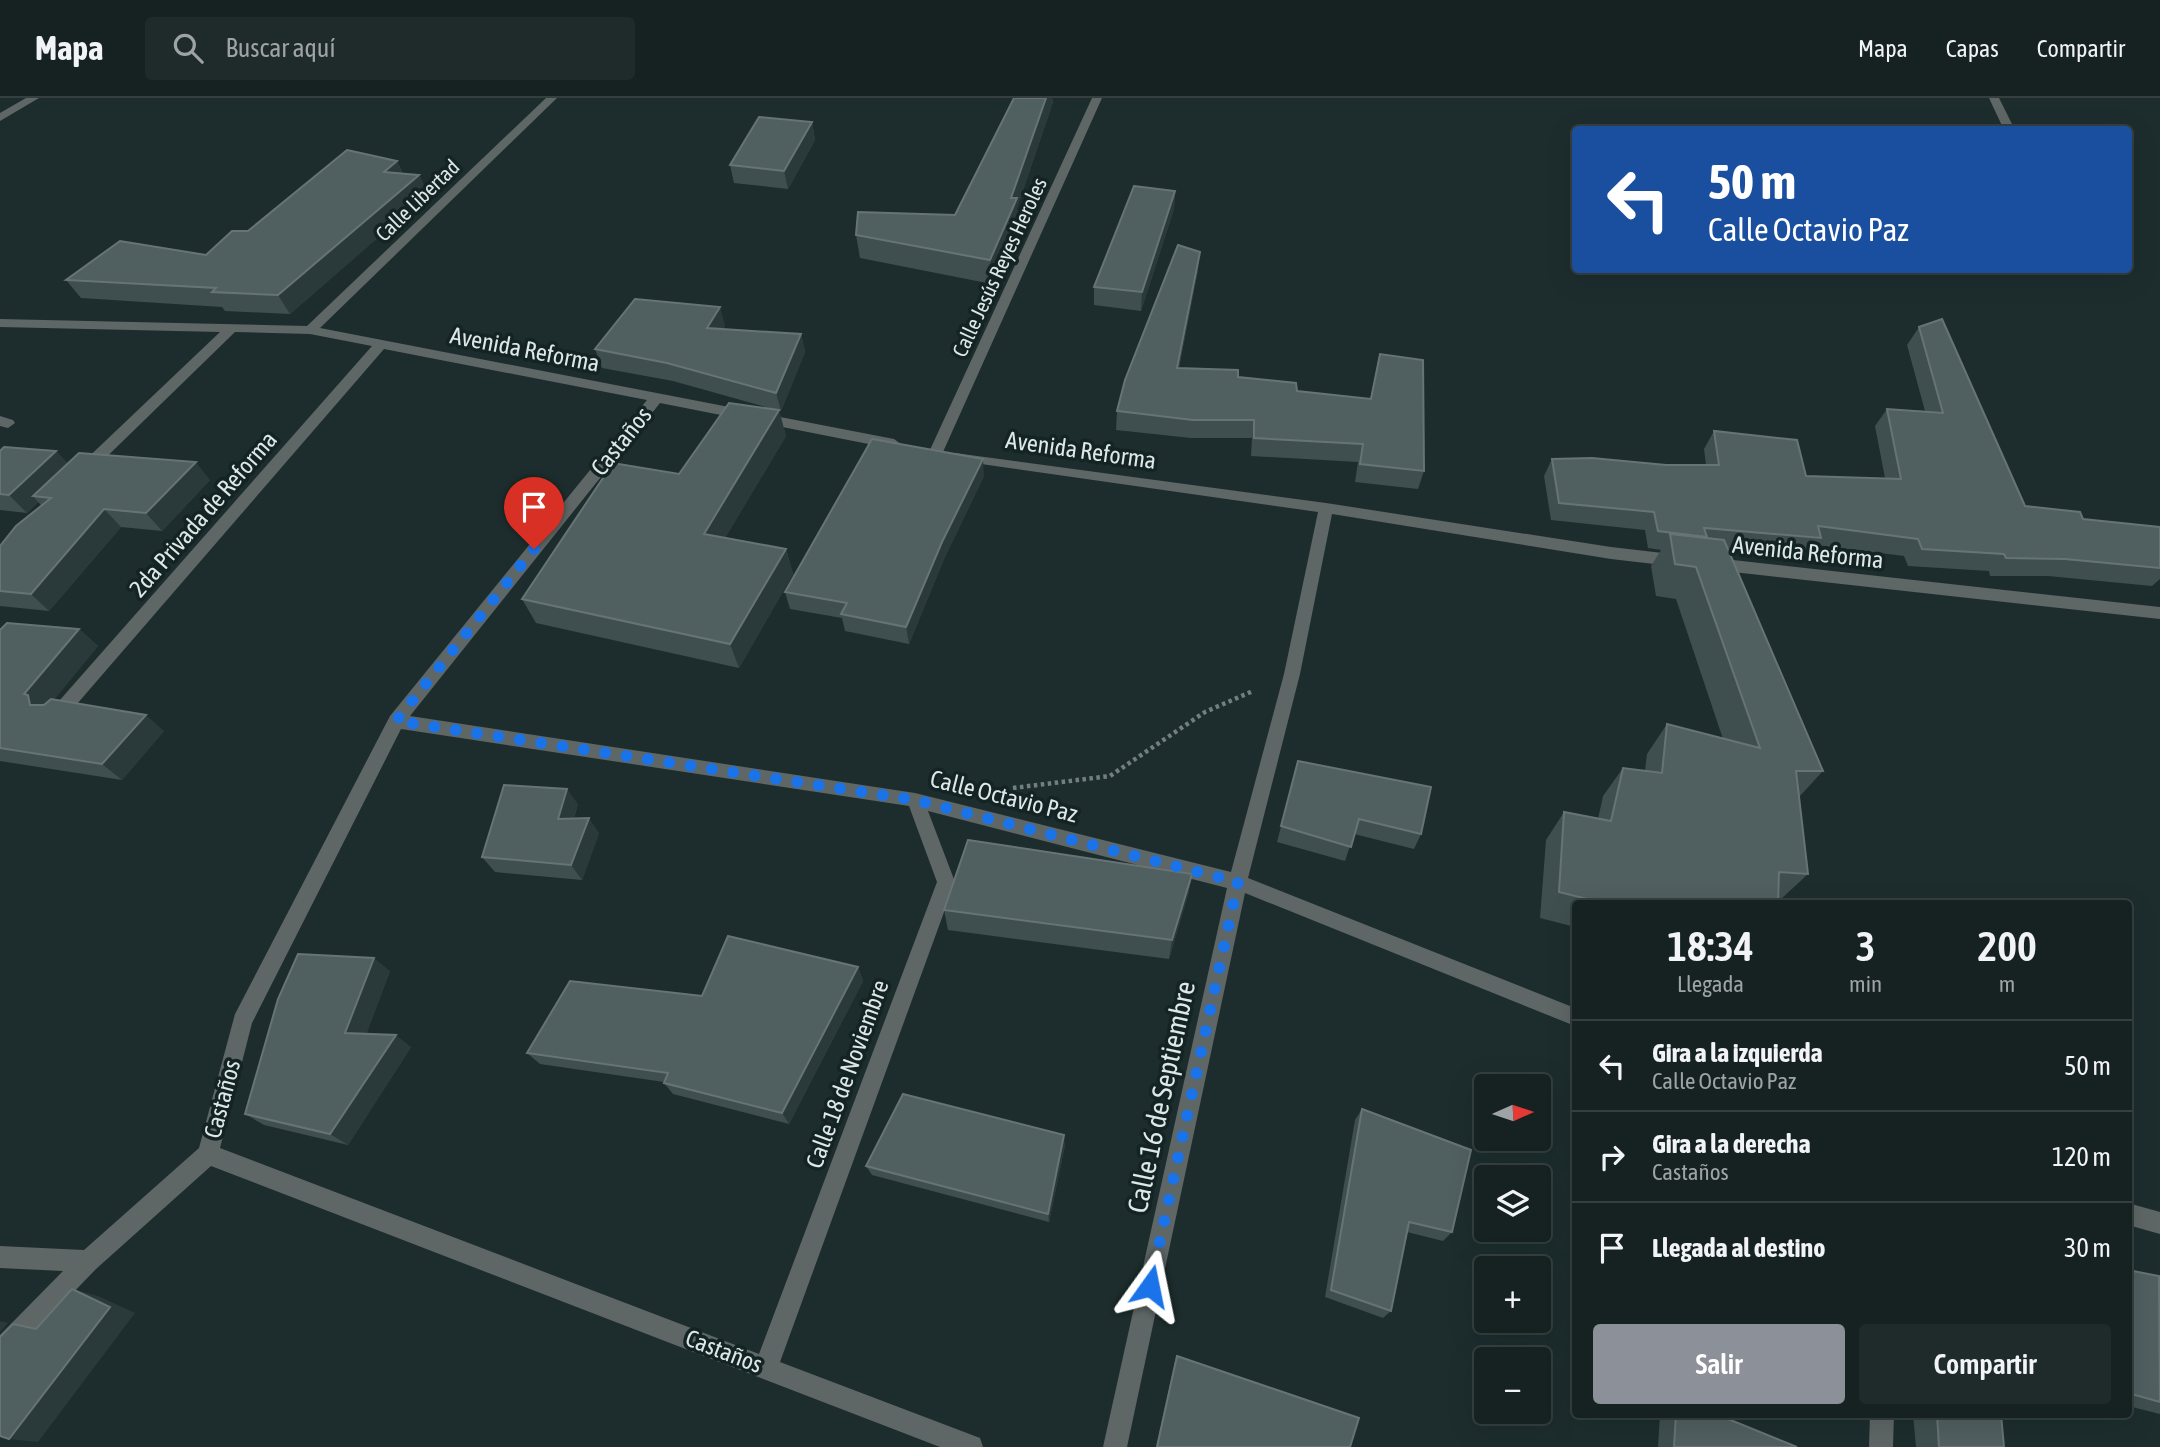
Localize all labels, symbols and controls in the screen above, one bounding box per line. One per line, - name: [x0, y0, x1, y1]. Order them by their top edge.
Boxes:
- search box: [145, 17, 635, 80]
- text: Mapa: [35, 29, 103, 67]
- icon: search: [169, 29, 207, 67]
- text: Buscar aquí: [225, 33, 335, 63]
- text: Mapa: [1858, 35, 1908, 62]
- text: Capas: [1946, 35, 1999, 62]
- text: Compartir: [2037, 35, 2125, 62]
- text: 50 m: [1708, 153, 1796, 209]
- street label: Calle Libertad: [370, 154, 464, 246]
- icon: left: [1593, 154, 1684, 245]
- street label: Calle Jesús Reyes Heroles: [947, 174, 1051, 360]
- text: Calle Octavio Paz: [1708, 211, 1909, 248]
- street label: Avenida Reforma: [448, 321, 602, 377]
- street label: Castaños: [585, 401, 657, 481]
- street label: 2da Privada de Reforma: [124, 426, 282, 602]
- street label: Avenida Reforma: [1004, 426, 1158, 474]
- pin: [504, 477, 564, 549]
- icon: arrive: [515, 488, 553, 526]
- street label: Avenida Reforma: [1731, 531, 1885, 573]
- street label: Calle Octavio Paz: [928, 765, 1081, 827]
- text: 18:34: [1667, 922, 1754, 970]
- text: 3: [1856, 922, 1875, 970]
- text: 200: [1977, 922, 2037, 970]
- text: Llegada: [1677, 971, 1744, 997]
- text: min: [1849, 971, 1882, 997]
- text: m: [1999, 971, 2015, 997]
- street label: Calle 18 de Noviembre: [800, 976, 894, 1172]
- street label: Calle 16 de Septiembre: [1121, 978, 1201, 1216]
- text: Gira a la izquierda: [1652, 1038, 1823, 1068]
- icon: left: [1593, 1047, 1631, 1085]
- text: 50 m: [2064, 1051, 2111, 1081]
- street label: Castaños: [199, 1057, 245, 1141]
- text: Calle Octavio Paz: [1652, 1068, 1796, 1094]
- north arrow: [1474, 1074, 1550, 1152]
- map controls: [1474, 1074, 1551, 1424]
- text: Gira a la derecha: [1652, 1129, 1811, 1159]
- icon: right: [1593, 1138, 1631, 1176]
- text: 120 m: [2052, 1142, 2111, 1172]
- text: Castaños: [1652, 1159, 1729, 1185]
- button: layers: [1474, 1165, 1551, 1242]
- icon: arrive: [1593, 1229, 1631, 1267]
- text: Llegada al destino: [1652, 1233, 1825, 1263]
- text: 30 m: [2064, 1233, 2111, 1263]
- position arrow: [1113, 1249, 1187, 1323]
- button: +: [1474, 1256, 1551, 1333]
- street label: Castaños: [682, 1324, 766, 1378]
- button: Salir: [1593, 1324, 1845, 1404]
- button: Compartir: [1859, 1324, 2111, 1404]
- button: −: [1474, 1347, 1551, 1424]

